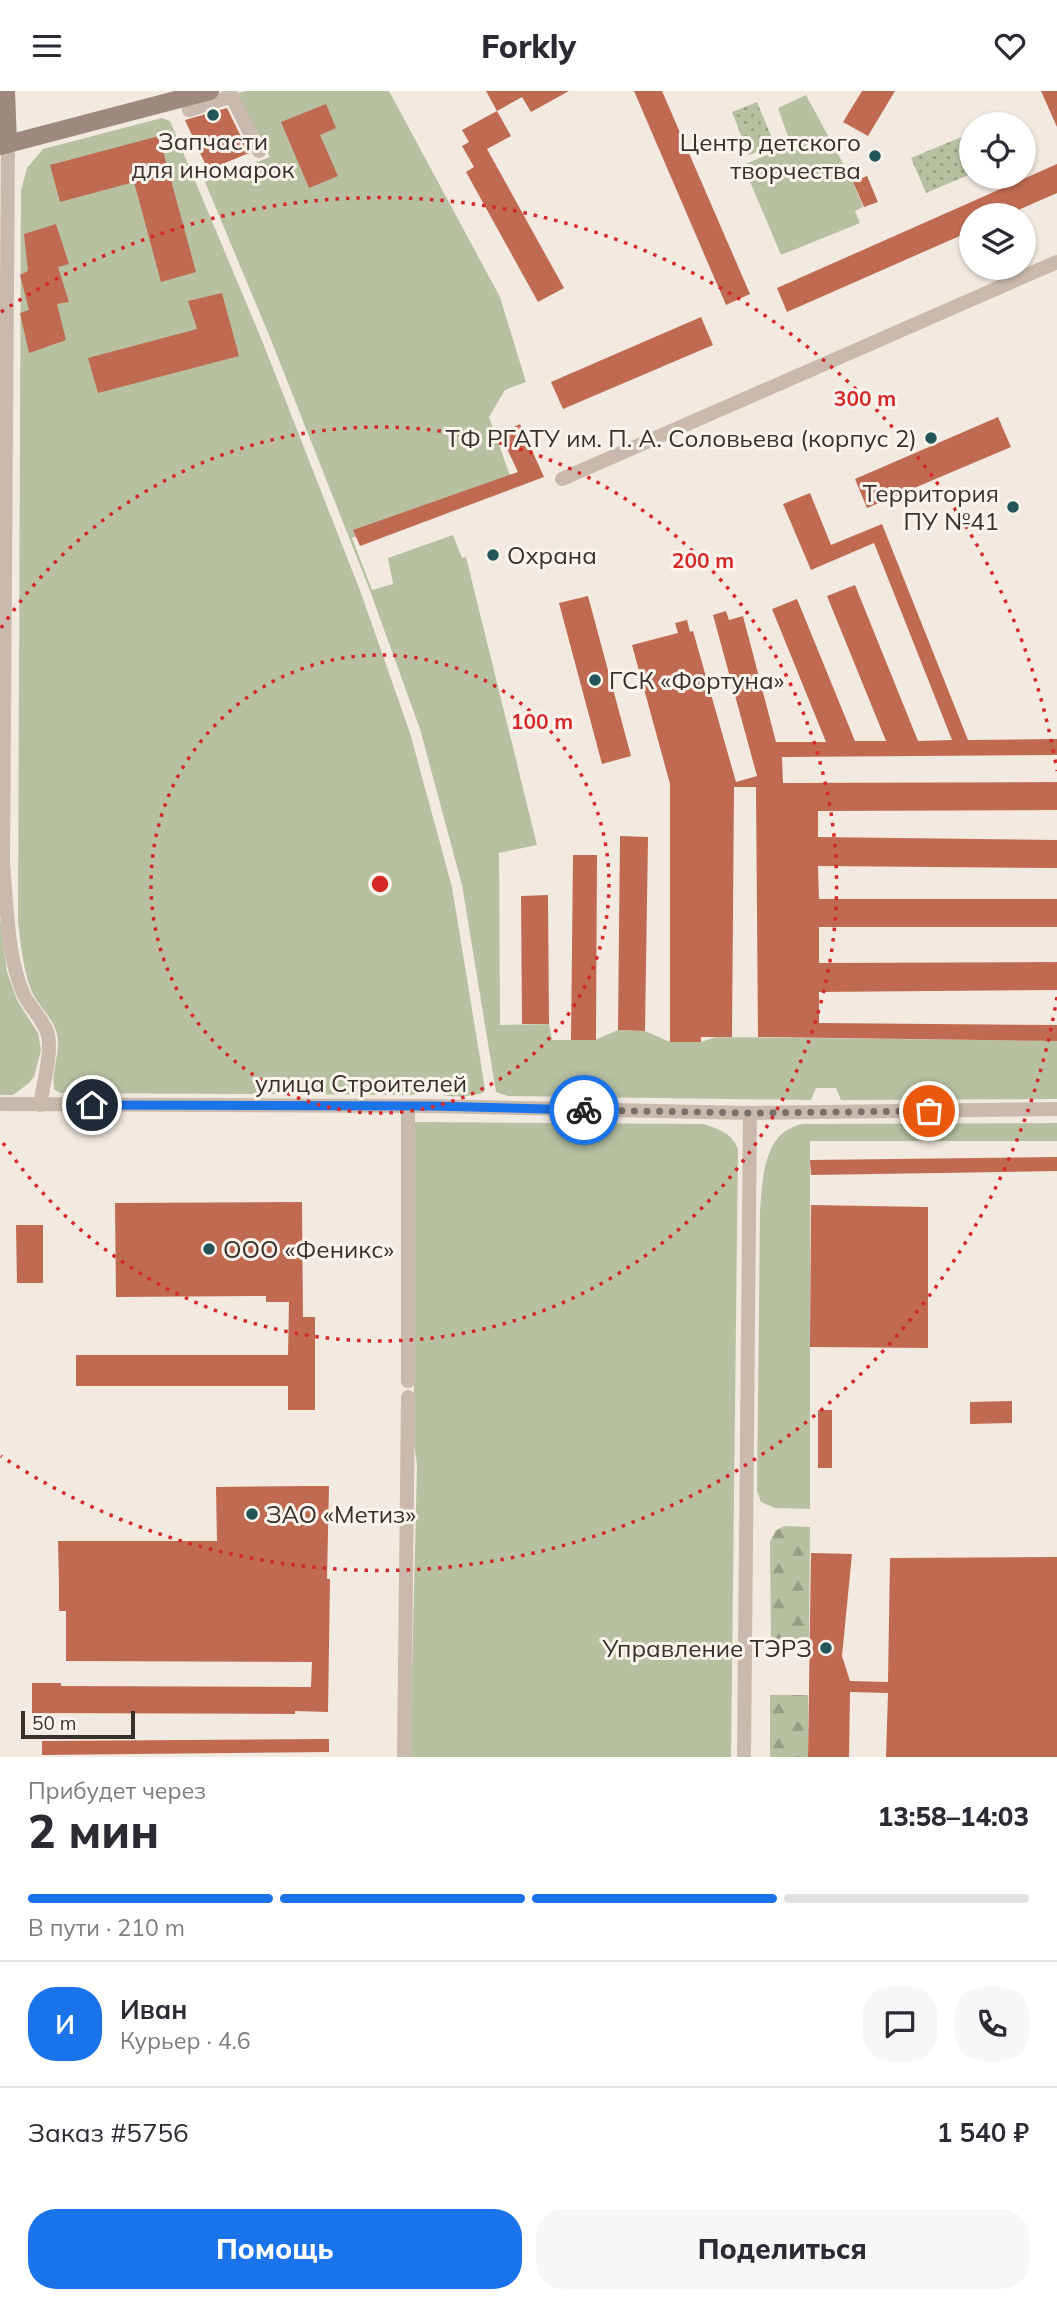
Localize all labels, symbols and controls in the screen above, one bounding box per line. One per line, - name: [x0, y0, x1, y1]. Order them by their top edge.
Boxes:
- text: Forkly: [481, 26, 576, 66]
- icon: menu: [28, 27, 66, 65]
- icon: heart: [991, 27, 1029, 65]
- marker: Запчасти для иномарок: [205, 107, 221, 123]
- map controls: [959, 112, 1036, 280]
- button: locate: [959, 112, 1036, 189]
- place label: Запчасти для иномарок: [132, 126, 295, 184]
- place label: Центр детского творчества: [680, 127, 861, 185]
- marker: Центр детского творчества: [867, 148, 883, 164]
- button: layers: [959, 203, 1036, 280]
- text: 300 m: [834, 385, 896, 411]
- place label: ТФ РГАТУ им. П. А. Соловьева (корпус 2): [445, 423, 917, 453]
- marker: ТФ РГАТУ им. П. А. Соловьева (корпус 2): [923, 430, 939, 446]
- place label: Территория ПУ №41: [863, 478, 999, 536]
- marker: Территория ПУ №41: [1005, 499, 1021, 515]
- place label: Охрана: [507, 540, 597, 570]
- marker: Охрана: [485, 547, 501, 563]
- text: 200 m: [672, 547, 734, 573]
- place label: ГСК «Фортуна»: [609, 665, 785, 695]
- marker: ГСК «Фортуна»: [587, 672, 603, 688]
- text: 100 m: [511, 708, 573, 734]
- centre of rings: [368, 872, 392, 896]
- street label: улица Строителей: [255, 1068, 467, 1098]
- pin: [62, 1075, 122, 1135]
- courier: [549, 1075, 619, 1145]
- pin: [899, 1081, 959, 1141]
- icon: home: [73, 1086, 111, 1124]
- icon: bike: [565, 1091, 603, 1129]
- icon: bag: [910, 1092, 948, 1130]
- place label: ООО «Феникс»: [223, 1234, 394, 1264]
- marker: ООО «Феникс»: [201, 1241, 217, 1257]
- place label: ЗАО «Метиз»: [266, 1499, 416, 1529]
- marker: ЗАО «Метиз»: [244, 1506, 260, 1522]
- place label: Управление ТЭРЗ: [601, 1633, 812, 1663]
- marker: Управление ТЭРЗ: [818, 1640, 834, 1656]
- scale bar: [21, 1708, 135, 1740]
- text: 50 m: [32, 1711, 76, 1735]
- text: Прибудет через: [28, 1776, 206, 1805]
- text: 13:58–14:03: [878, 1800, 1029, 1833]
- text: 2 мин: [28, 1802, 159, 1860]
- text: В пути · 210 m: [28, 1913, 185, 1942]
- button: chat: [863, 1987, 937, 2061]
- button: phone: [955, 1987, 1029, 2061]
- text: Иван: [120, 1993, 187, 2026]
- text: И: [55, 2008, 75, 2041]
- text: Курьер · 4.6: [120, 2026, 251, 2055]
- text: Заказ #5756: [28, 2116, 189, 2149]
- text: 1 540 ₽: [937, 2116, 1029, 2149]
- button: Помощь: [28, 2209, 522, 2289]
- button: Поделиться: [536, 2209, 1029, 2289]

